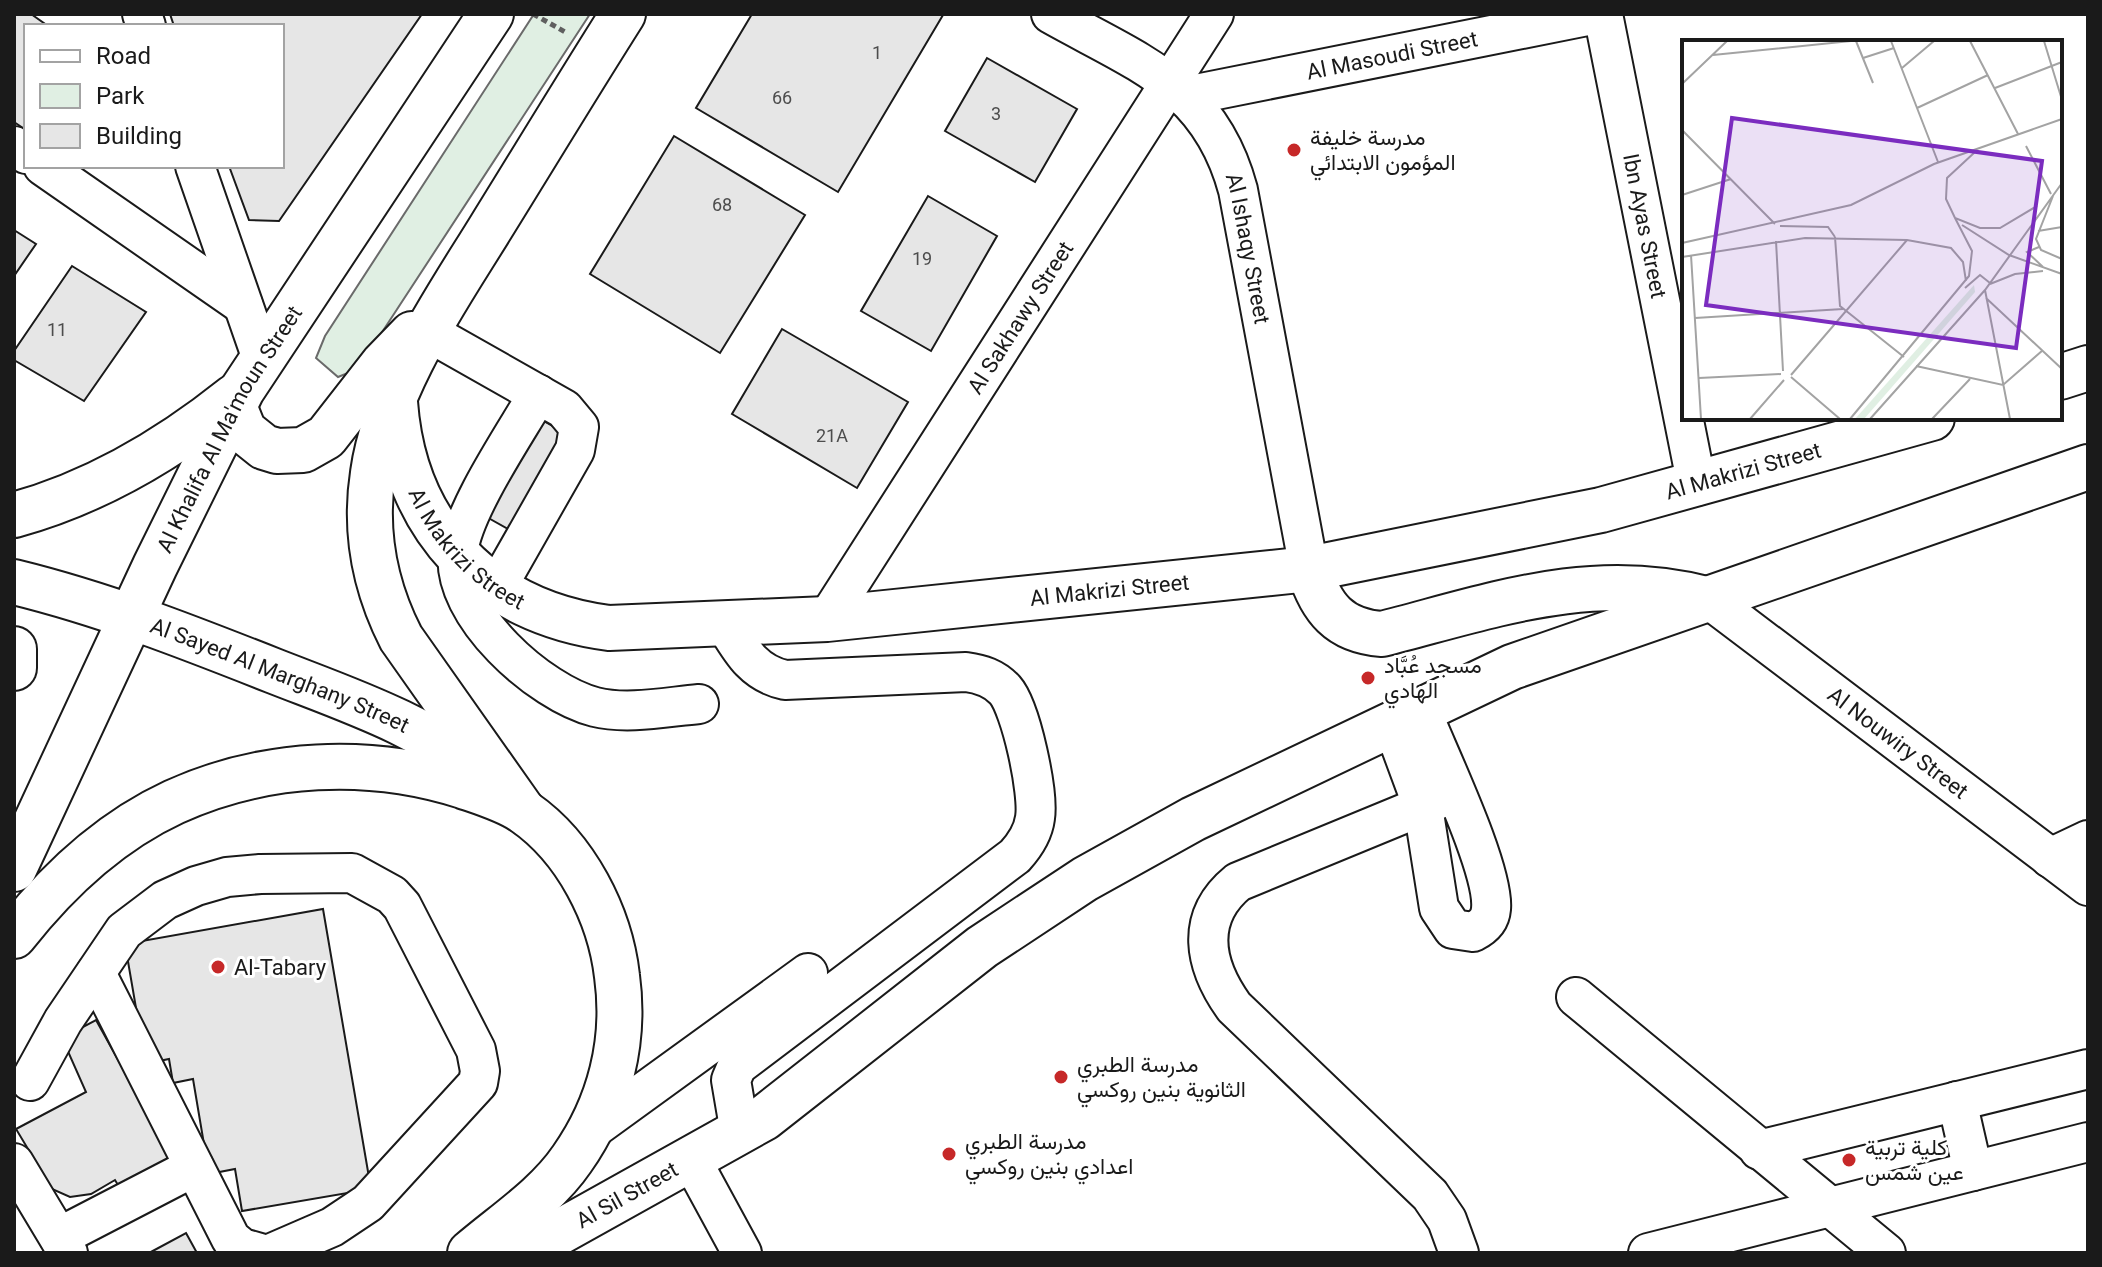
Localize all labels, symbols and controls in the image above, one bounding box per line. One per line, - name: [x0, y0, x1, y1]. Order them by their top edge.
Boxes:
- legend: [24, 24, 284, 168]
- street label: Al Masoudi Street: [1304, 26, 1480, 84]
- inset map: [1682, 40, 2062, 420]
- text: Road: [96, 42, 151, 70]
- house number: 1: [872, 42, 882, 63]
- text: Park: [96, 82, 145, 110]
- house number: 66: [772, 87, 792, 108]
- house number: 3: [991, 103, 1001, 124]
- text: Building: [96, 122, 182, 150]
- place label: مدرسة خليفة المؤمون الابتدائي: [1310, 125, 1456, 181]
- marker: مدرسة خليفة المؤمون الابتدائي: [1285, 141, 1303, 159]
- street label: Ibn Ayas Street: [1619, 151, 1672, 300]
- street label: Al Ishaqy Street: [1221, 170, 1275, 326]
- house number: 68: [712, 194, 732, 215]
- street label: Al Sakhawy Street: [962, 237, 1078, 398]
- house number: 19: [912, 248, 932, 269]
- street label: Al Khalifa Al Ma'moun Street: [151, 301, 307, 556]
- house number: 11: [47, 319, 67, 340]
- house number: 21A: [816, 425, 848, 446]
- street label: Al Makrizi Street: [1663, 437, 1824, 504]
- street label: Al Makrizi Street: [404, 484, 529, 614]
- street label: Al Makrizi Street: [1029, 569, 1190, 610]
- street label: Al Sayed Al Marghany Street: [147, 612, 414, 738]
- place label: مسجد عُبَّاد الهادي: [1384, 653, 1482, 709]
- marker: مسجد عُبَّاد الهادي: [1359, 669, 1377, 687]
- street label: Al Nouwiry Street: [1823, 681, 1973, 803]
- place label: Al-Tabary: [234, 955, 327, 980]
- marker: Al-Tabary: [209, 958, 227, 976]
- place label: مدرسة الطبري الثانوية بنين روكسي: [1077, 1052, 1246, 1108]
- marker: مدرسة الطبري الثانوية بنين روكسي: [1052, 1068, 1070, 1086]
- place label: مدرسة الطبري اعدادي بنين روكسي: [965, 1129, 1133, 1185]
- place label: كلية تربية عين شمس: [1865, 1135, 1964, 1186]
- marker: مدرسة الطبري اعدادي بنين روكسي: [940, 1145, 958, 1163]
- marker: كلية تربية عين شمس: [1840, 1151, 1858, 1169]
- street label: Al Sil Street: [572, 1156, 682, 1233]

